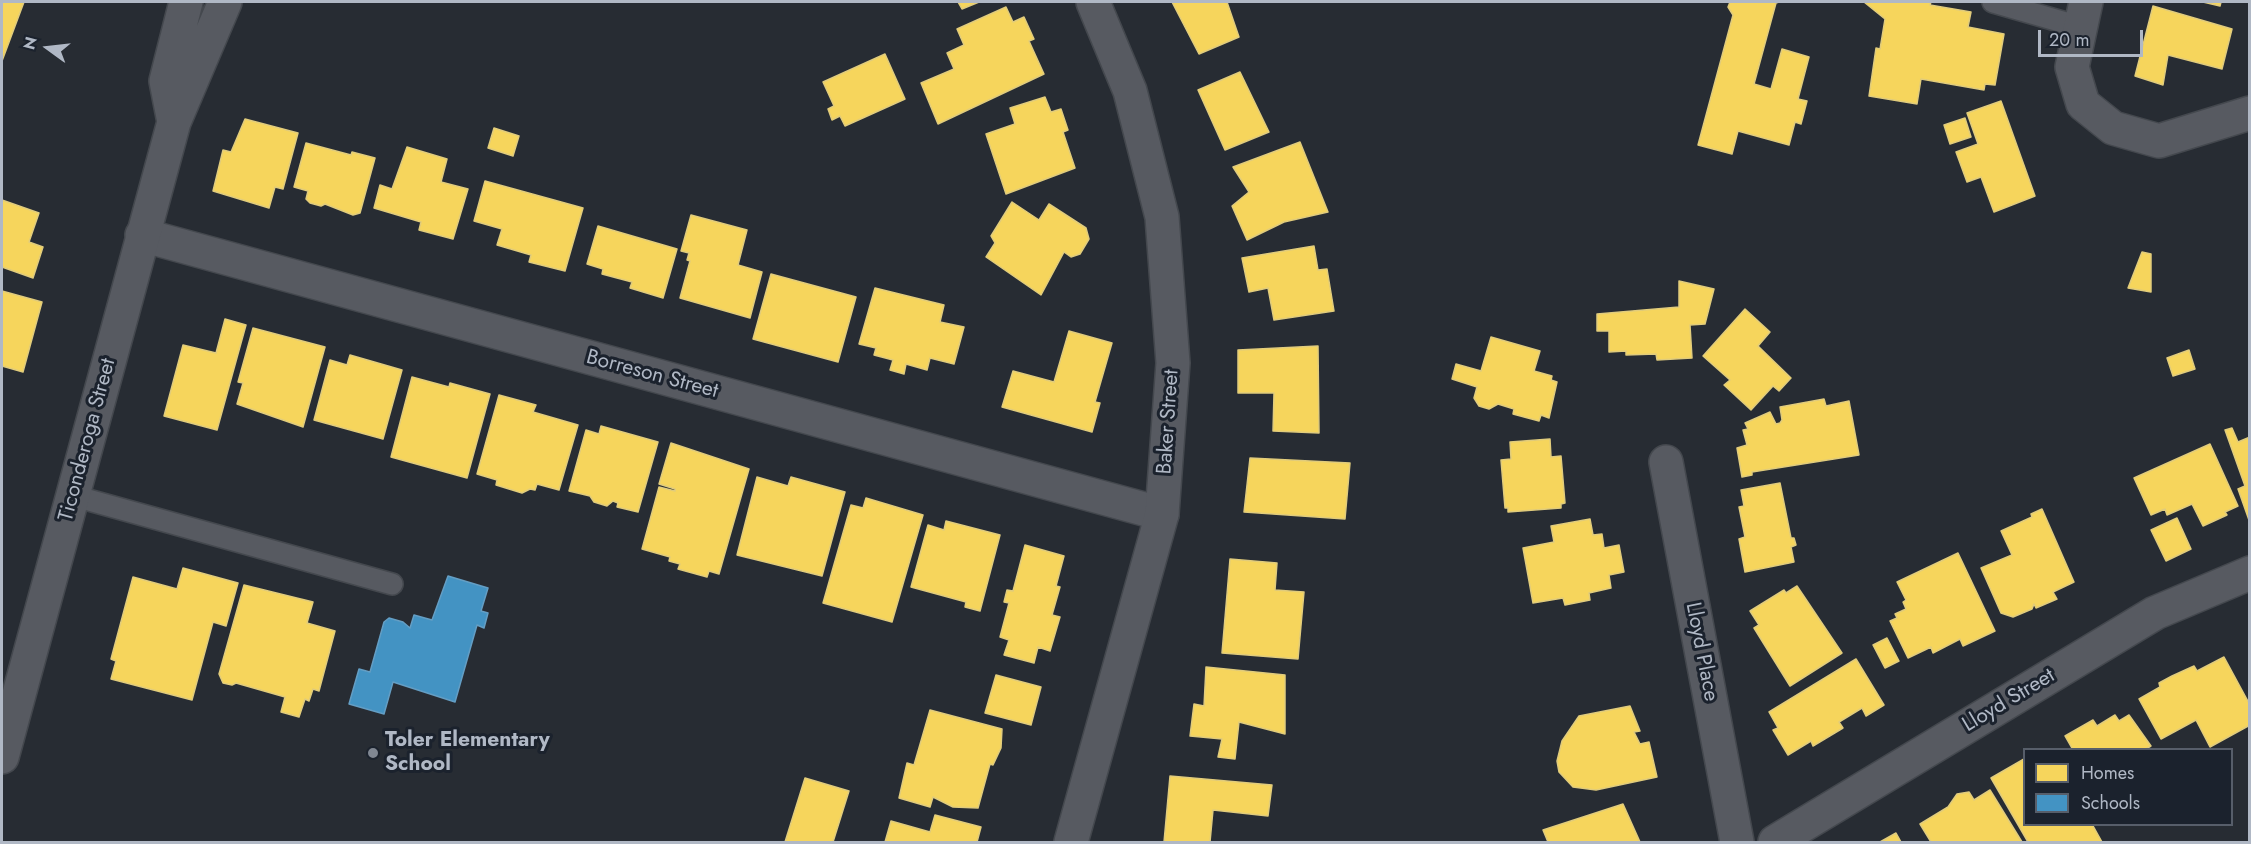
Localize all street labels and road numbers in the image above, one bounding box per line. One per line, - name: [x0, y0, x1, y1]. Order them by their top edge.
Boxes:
- street label: Borreson Street: [583, 345, 721, 405]
- street label: Ticonderoga Street: [54, 356, 122, 524]
- street label: Baker Street: [1153, 369, 1185, 475]
- street label: Lloyd Place: [1679, 600, 1723, 704]
- street label: Lloyd Street: [1958, 664, 2060, 738]

